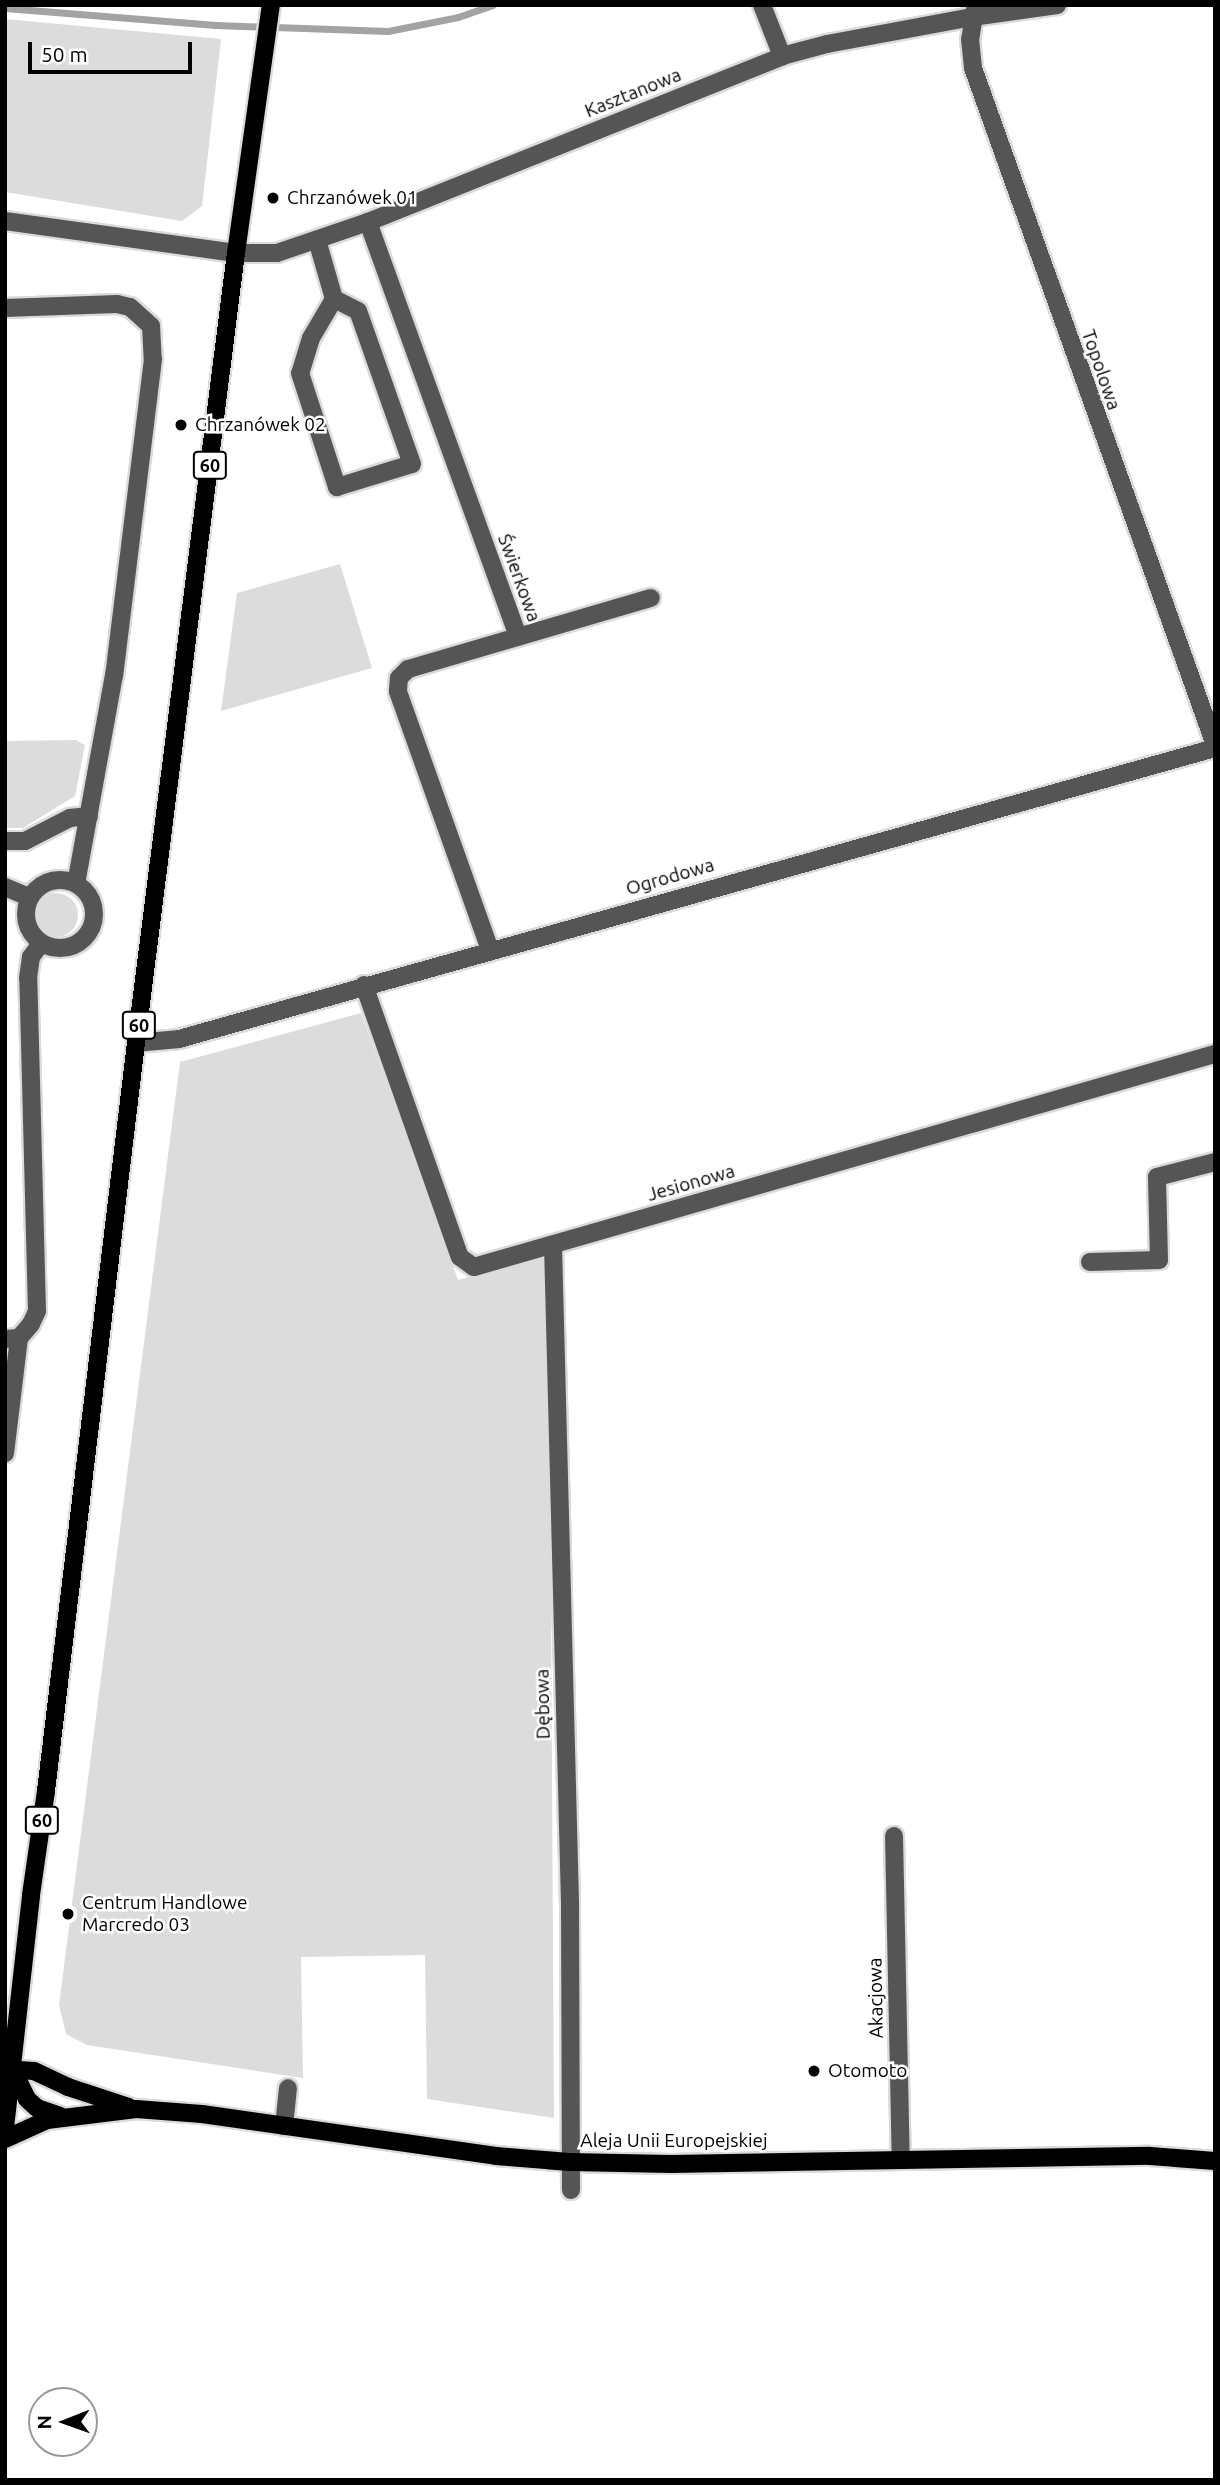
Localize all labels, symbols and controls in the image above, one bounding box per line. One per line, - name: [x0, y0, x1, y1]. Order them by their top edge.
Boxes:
- scale bar: [32, 28, 196, 72]
- text: 50 m: [41, 42, 88, 66]
- street label: Kasztanowa: [581, 63, 685, 123]
- place label: Chrzanówek 01: [287, 187, 418, 209]
- marker: Chrzanówek 01: [265, 190, 281, 206]
- street label: Topolowa: [1077, 327, 1125, 413]
- place label: Chrzanówek 02: [195, 414, 326, 436]
- marker: Chrzanówek 02: [173, 417, 189, 433]
- road number: 60: [192, 450, 228, 480]
- street label: Świerkowa: [493, 531, 545, 625]
- street label: Ogrodowa: [623, 854, 717, 900]
- road number: 60: [122, 1010, 156, 1040]
- street label: Jesionowa: [644, 1160, 738, 1206]
- street label: Dębowa: [531, 1669, 555, 1739]
- road number: 60: [24, 1806, 60, 1834]
- place label: Centrum Handlowe Marcredo 03: [82, 1892, 247, 1936]
- marker: Centrum Handlowe Marcredo 03: [60, 1906, 76, 1922]
- street label: Akacjowa: [864, 1957, 888, 2039]
- place label: Otomoto: [828, 2060, 907, 2082]
- marker: Otomoto: [806, 2063, 822, 2079]
- street label: Aleja Unii Europejskiej: [580, 2130, 768, 2152]
- north arrow: [28, 2387, 98, 2457]
- text: N: [33, 2415, 55, 2430]

